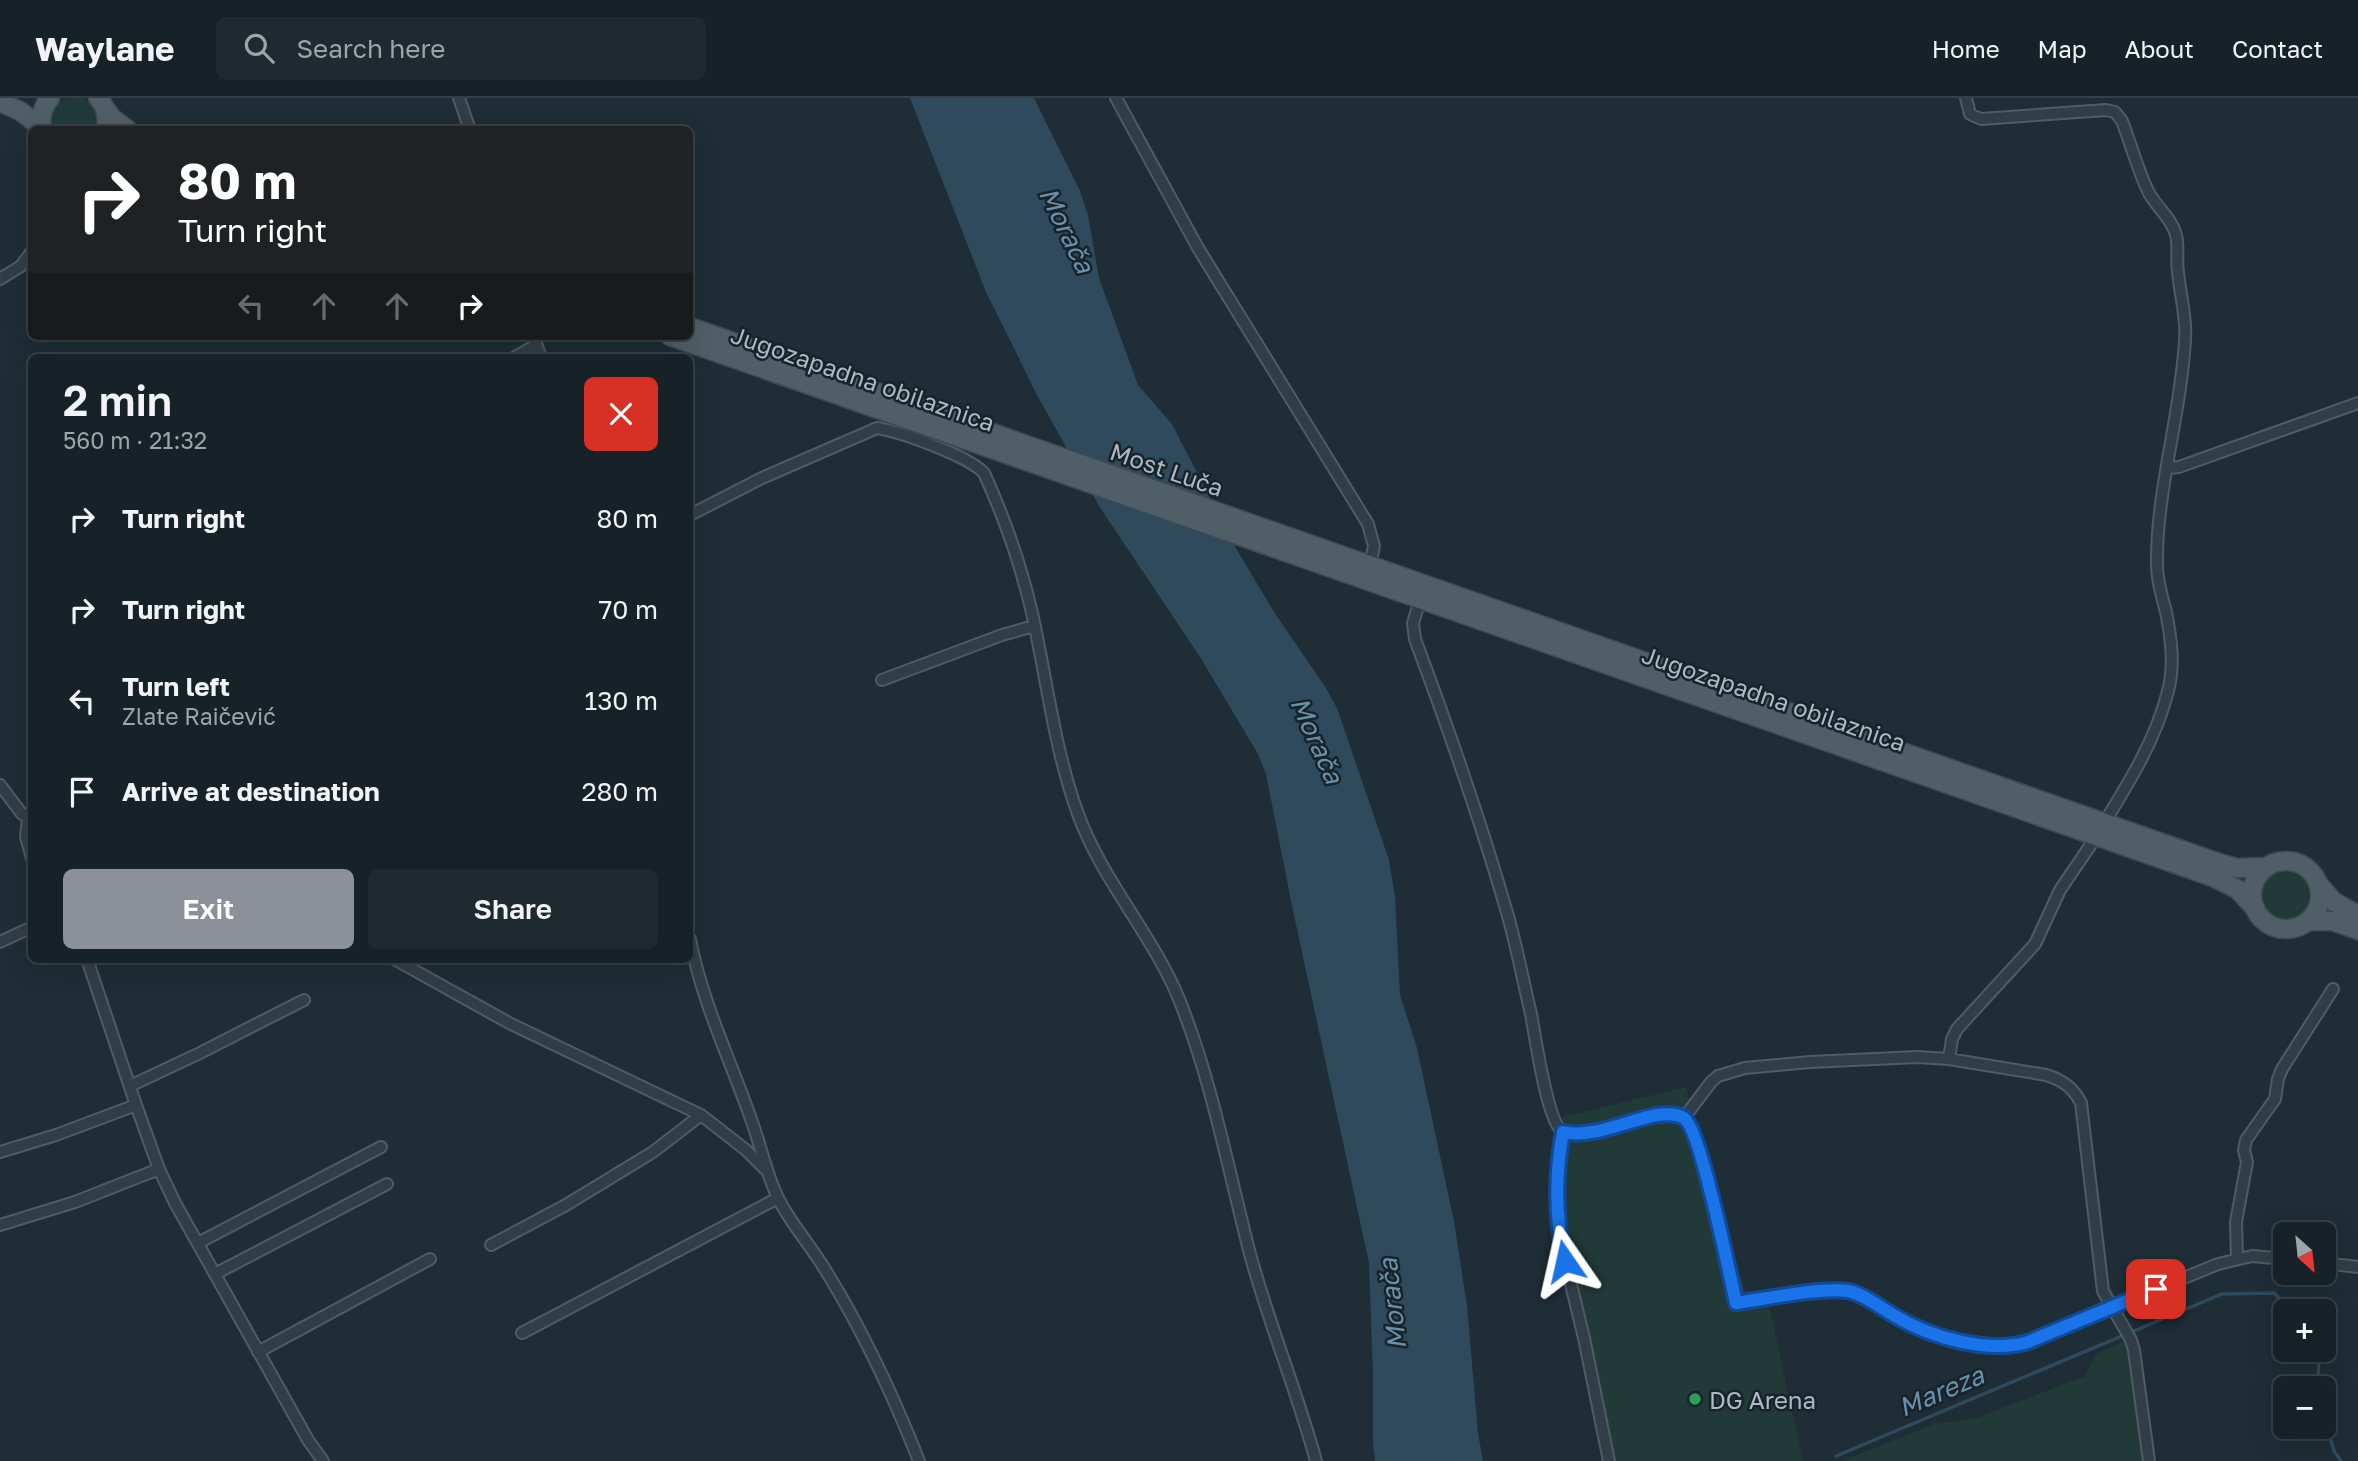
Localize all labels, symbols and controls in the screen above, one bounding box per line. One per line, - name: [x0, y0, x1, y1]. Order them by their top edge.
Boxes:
- search box: [216, 17, 706, 80]
- text: Waylane: [35, 29, 174, 68]
- icon: search: [240, 29, 278, 67]
- text: Search here: [296, 33, 445, 64]
- text: Home: [1932, 34, 2000, 63]
- text: Map: [2038, 34, 2087, 63]
- text: About: [2125, 34, 2194, 63]
- text: Contact: [2232, 34, 2323, 63]
- text: 80 m: [178, 151, 296, 210]
- icon: right: [63, 154, 154, 245]
- water label: Morača: [1033, 182, 1102, 279]
- text: Turn right: [178, 211, 327, 249]
- icon: left: [232, 287, 270, 325]
- icon: ahead: [305, 287, 343, 325]
- icon: ahead: [378, 287, 416, 325]
- icon: right: [451, 287, 489, 325]
- street label: Jugozapadna obilaznica: [727, 319, 999, 437]
- text: 2 min: [63, 375, 172, 425]
- button: close: [584, 377, 658, 451]
- text: 560 m · 21:32: [63, 426, 207, 454]
- street label: Most Luča: [1107, 436, 1227, 502]
- icon: right: [63, 500, 101, 538]
- text: Turn right: [122, 503, 245, 534]
- text: 80 m: [597, 503, 658, 534]
- icon: right: [63, 591, 101, 629]
- text: Turn right: [122, 594, 245, 625]
- text: 70 m: [599, 594, 658, 625]
- street label: Jugozapadna obilaznica: [1638, 639, 1910, 757]
- text: Turn left: [122, 671, 230, 702]
- icon: left: [63, 682, 101, 720]
- text: 130 m: [585, 685, 658, 716]
- water label: Morača: [1284, 692, 1350, 789]
- text: Zlate Raičević: [122, 702, 276, 730]
- icon: arrive: [63, 773, 101, 811]
- text: Arrive at destination: [122, 776, 380, 807]
- text: 280 m: [581, 776, 658, 807]
- button: Exit: [63, 869, 354, 949]
- button: Share: [368, 869, 658, 949]
- north arrow: [2273, 1222, 2336, 1284]
- map controls: [2273, 1222, 2336, 1439]
- position arrow: [1528, 1224, 1602, 1298]
- water label: Morača: [1372, 1256, 1412, 1351]
- pin: [2126, 1259, 2186, 1319]
- icon: arrive: [2137, 1270, 2175, 1308]
- button: +: [2273, 1299, 2336, 1362]
- water label: Mareza: [1894, 1359, 1990, 1423]
- button: −: [2273, 1376, 2336, 1439]
- place label: DG Arena: [1709, 1385, 1816, 1414]
- marker: DG Arena: [1687, 1391, 1703, 1407]

